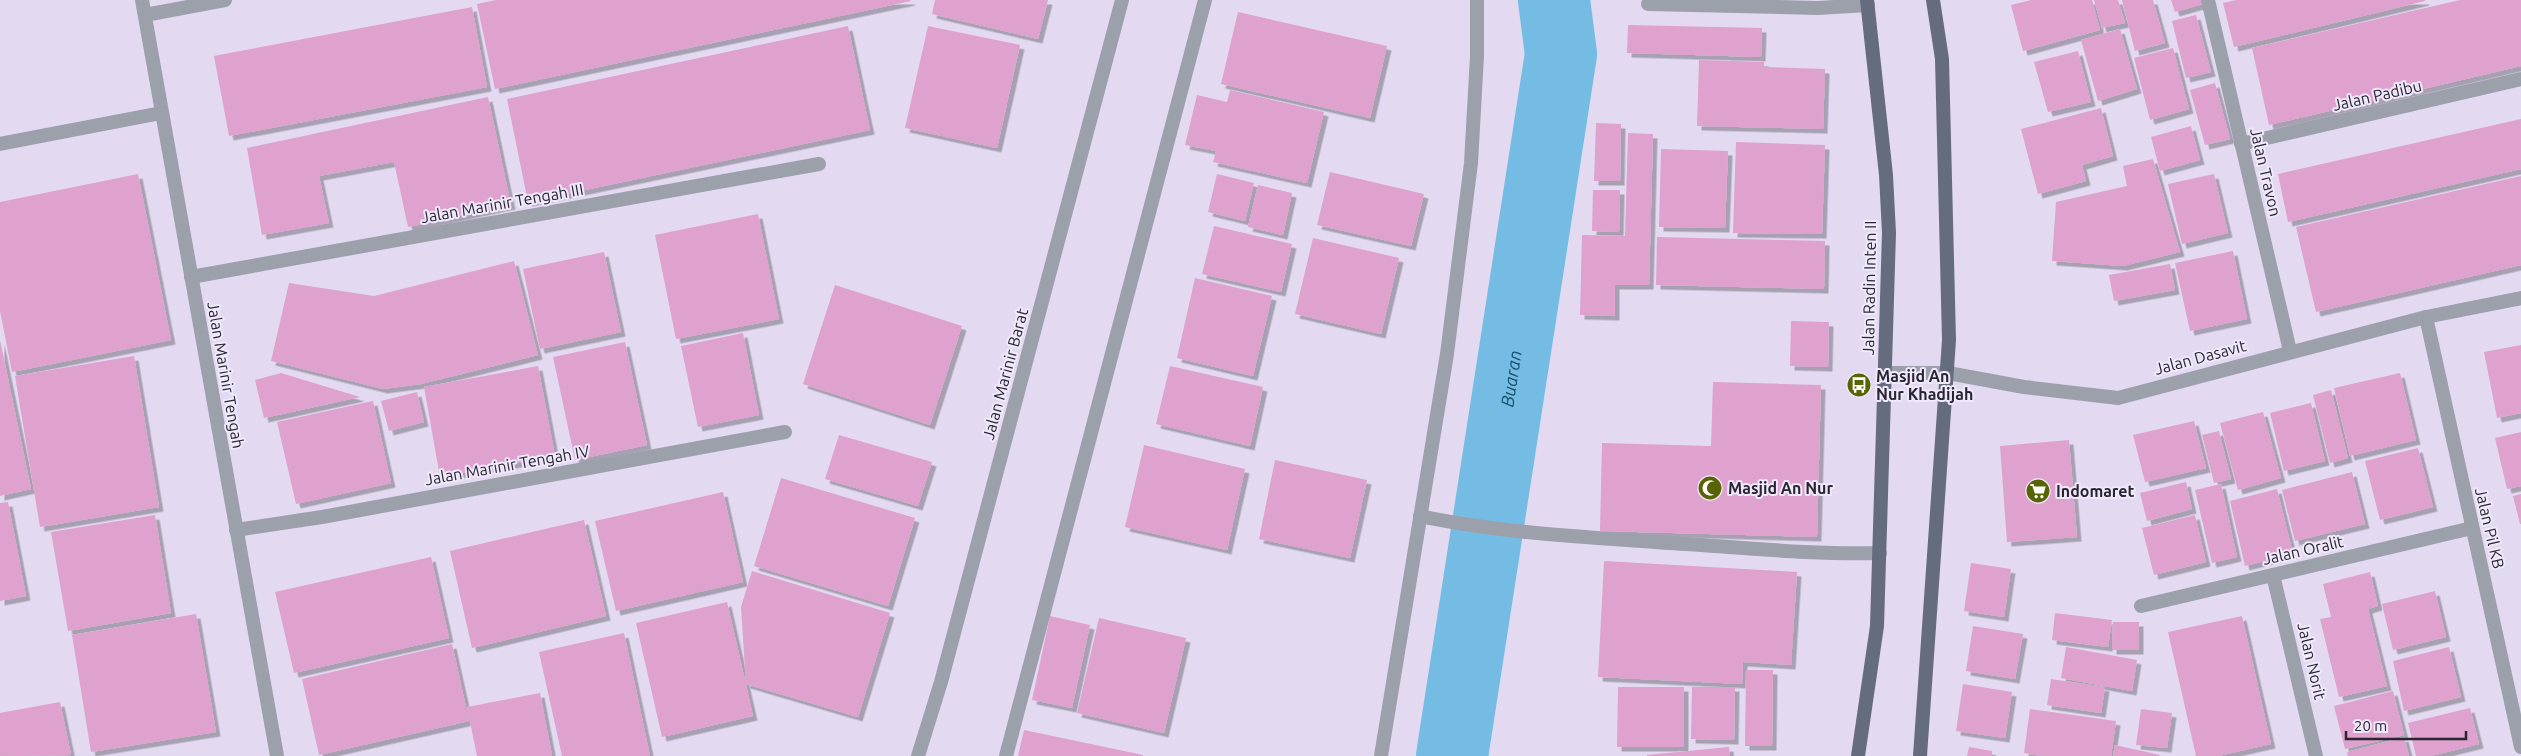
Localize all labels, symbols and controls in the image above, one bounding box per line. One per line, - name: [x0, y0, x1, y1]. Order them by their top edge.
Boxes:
- street label: Jalan Padibu: [2331, 76, 2423, 114]
- street label: Jalan Travon: [2247, 126, 2285, 218]
- street label: Jalan Marinir Tengah III: [419, 180, 585, 226]
- street label: Jalan Radin Inten II: [1859, 220, 1879, 356]
- street label: Jalan Marinir Tengah: [204, 300, 248, 450]
- street label: Jalan Marinir Barat: [979, 306, 1031, 442]
- street label: Jalan Dasavit: [2152, 336, 2248, 378]
- water label: Buaran: [1496, 349, 1525, 408]
- place label: Masjid An Nur Khadijah: [1876, 367, 1973, 403]
- bus stop icon: Masjid An Nur Khadijah: [1846, 372, 1872, 398]
- street label: Jalan Marinir Tengah IV: [423, 442, 591, 488]
- mosque icon: Masjid An Nur: [1697, 475, 1723, 501]
- supermarket icon: Indomaret: [2025, 478, 2051, 504]
- place label: Masjid An Nur: [1728, 479, 1833, 497]
- place label: Indomaret: [2056, 482, 2135, 500]
- street label: Jalan Pil KB: [2472, 486, 2508, 570]
- street label: Jalan Oralit: [2261, 532, 2346, 568]
- street label: Jalan Norit: [2294, 621, 2330, 702]
- scale bar: [2346, 708, 2466, 740]
- text: 20 m: [2354, 717, 2387, 734]

